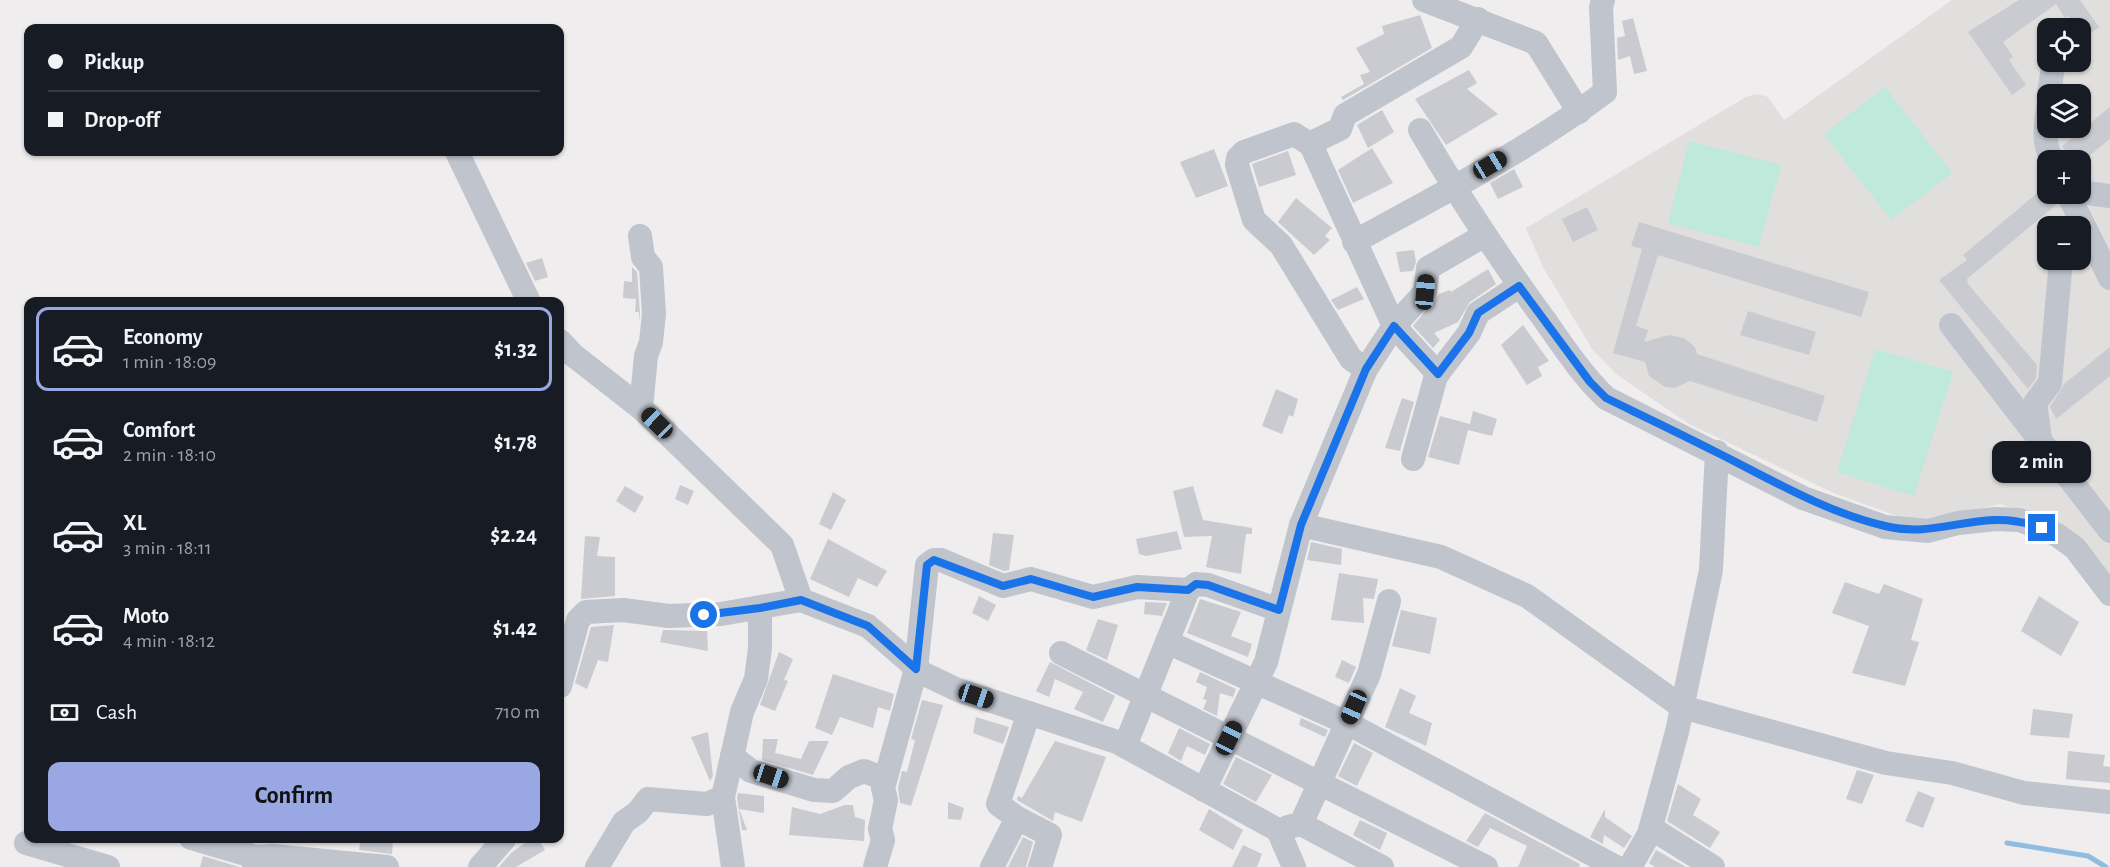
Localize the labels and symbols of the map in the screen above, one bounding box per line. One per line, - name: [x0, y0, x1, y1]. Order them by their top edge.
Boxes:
- car: [1470, 148, 1510, 182]
- car: [1414, 273, 1436, 311]
- car: [638, 404, 676, 442]
- callout: 2 min: [1992, 441, 2092, 483]
- route end: [2028, 514, 2055, 541]
- route start: [690, 601, 717, 628]
- car: [956, 682, 996, 710]
- car: [1338, 687, 1370, 727]
- car: [1213, 718, 1245, 758]
- car: [751, 762, 791, 790]

